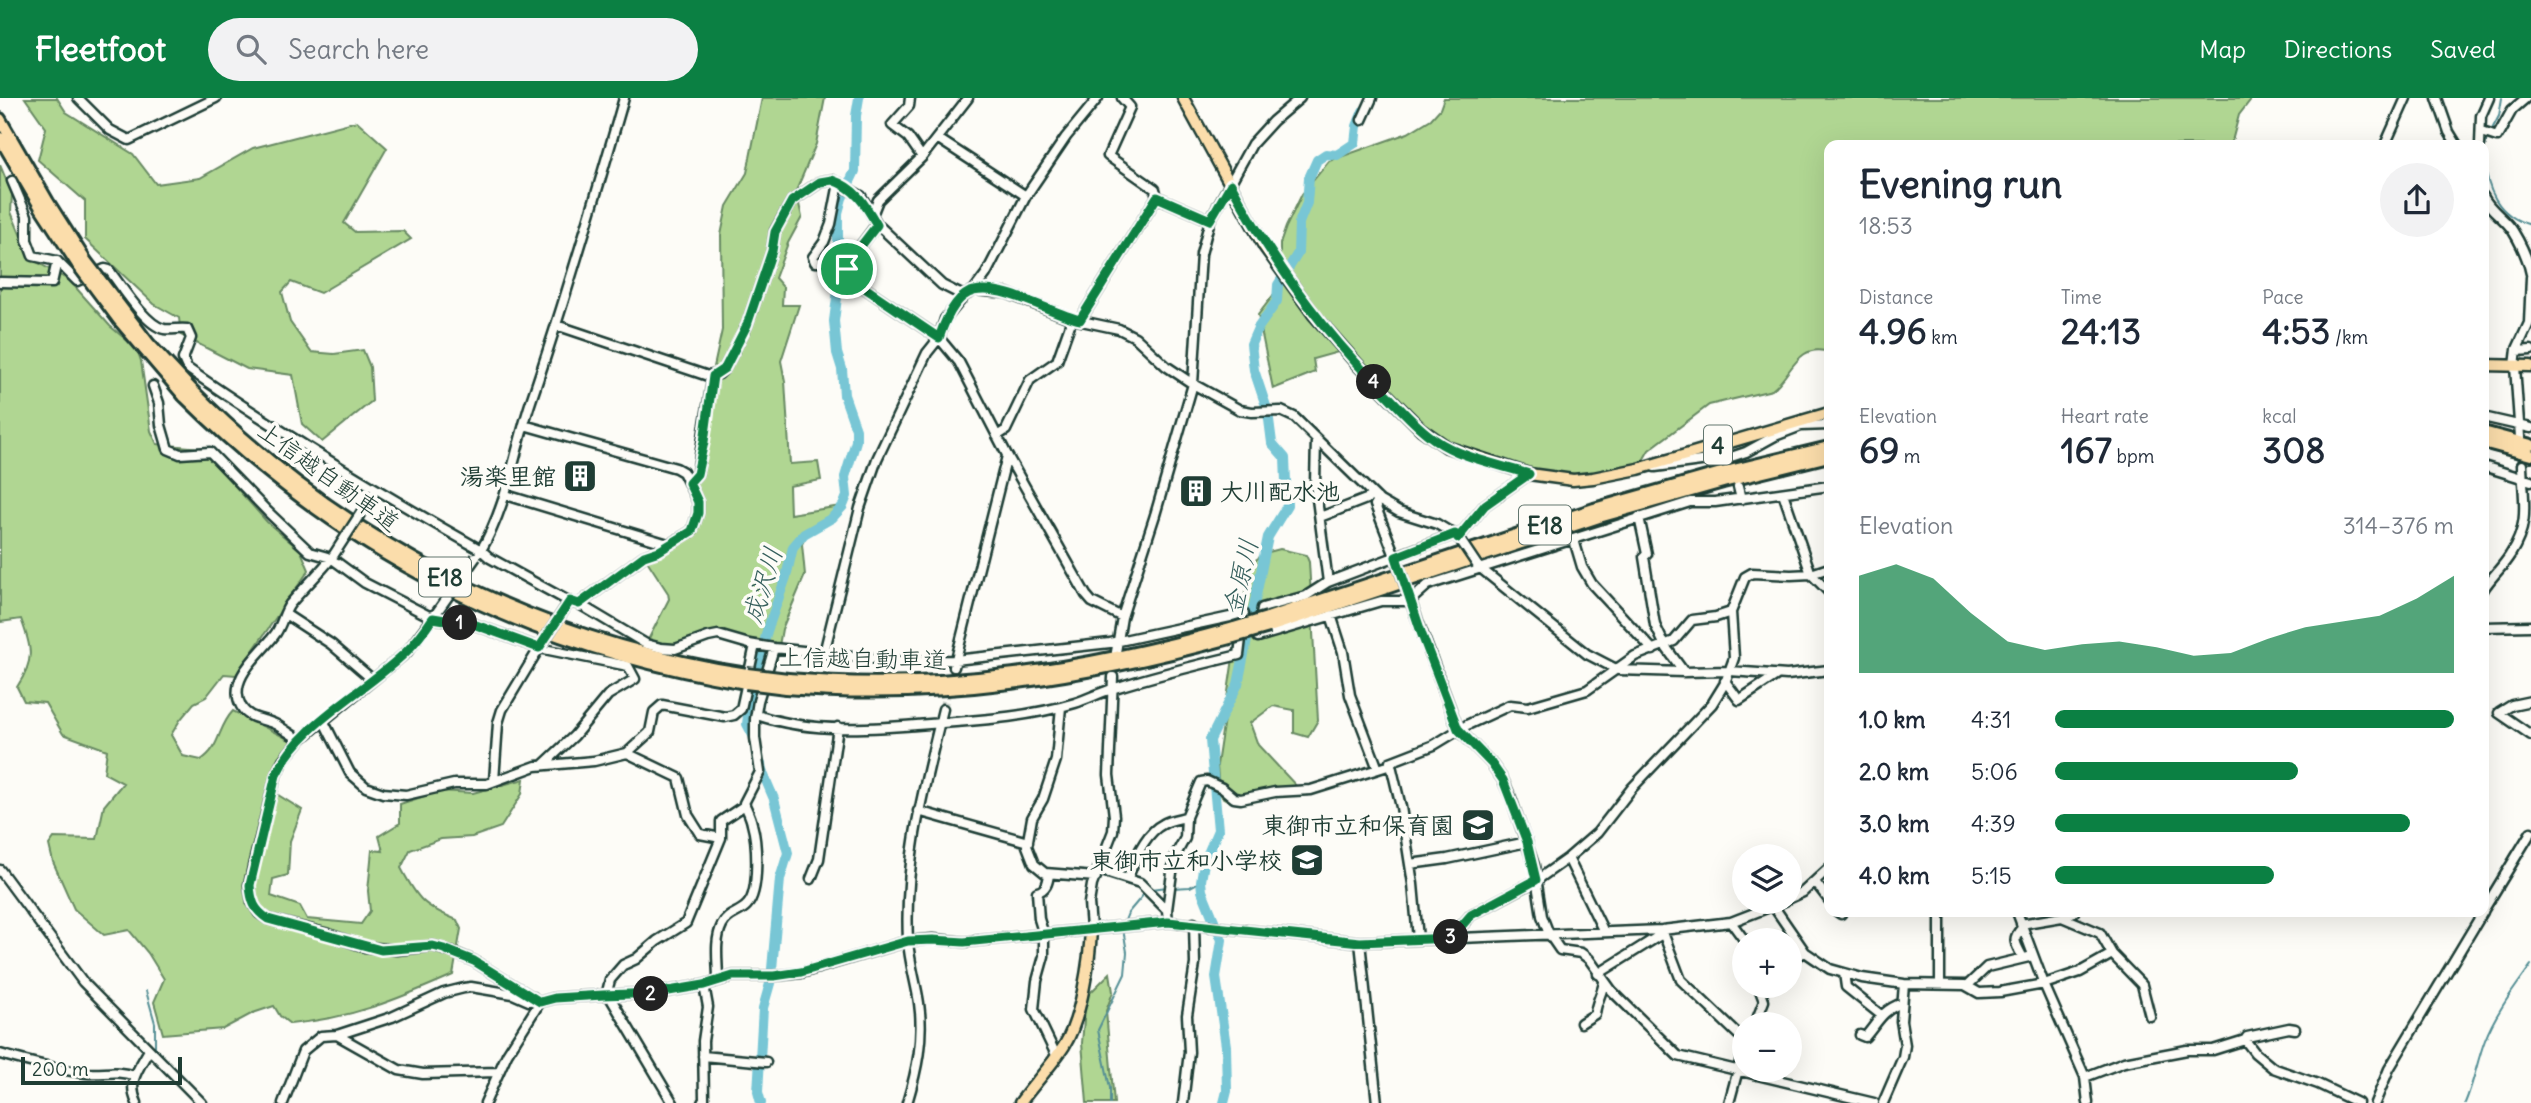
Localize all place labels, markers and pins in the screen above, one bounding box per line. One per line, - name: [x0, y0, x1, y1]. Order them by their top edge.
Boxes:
- pin: [817, 239, 877, 299]
- pin: 4: [1356, 364, 1392, 400]
- building icon: 湯楽里館: [561, 457, 599, 495]
- place label: 湯楽里館: [460, 461, 556, 491]
- building icon: 大川配水池: [1177, 472, 1215, 510]
- place label: 大川配水池: [1220, 476, 1340, 506]
- pin: 1: [442, 606, 477, 640]
- school or university icon: 東御市立和保育園: [1459, 806, 1497, 844]
- place label: 東御市立和保育園: [1262, 810, 1454, 840]
- school or university icon: 東御市立和小学校: [1288, 841, 1326, 879]
- place label: 東御市立和小学校: [1090, 845, 1282, 875]
- pin: 3: [1434, 920, 1468, 954]
- pin: 2: [634, 976, 668, 1012]

